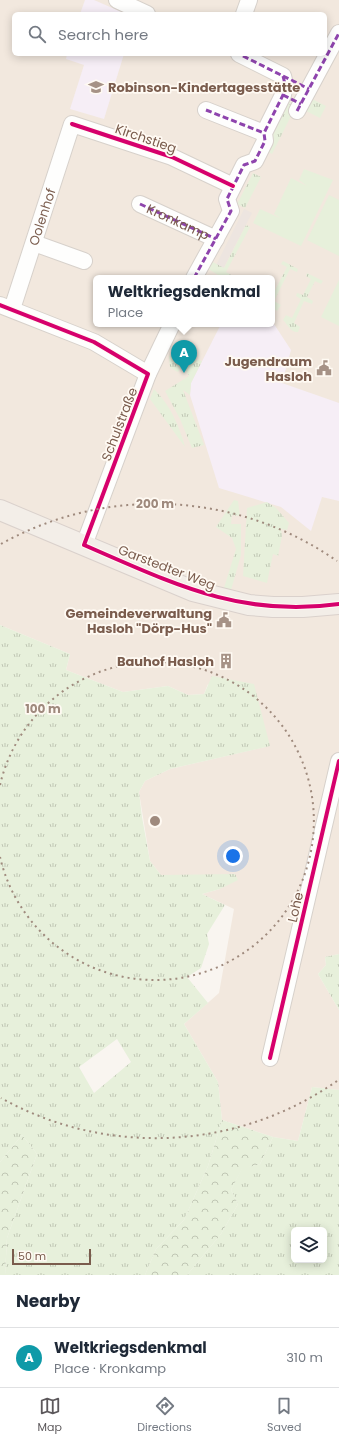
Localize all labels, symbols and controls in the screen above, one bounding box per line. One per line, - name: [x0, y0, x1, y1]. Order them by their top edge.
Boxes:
- search box: [12, 12, 327, 56]
- icon: search: [26, 23, 48, 45]
- text: Search here: [58, 24, 148, 45]
- school or university icon: Robinson-Kindertagesstätte: [87, 78, 105, 96]
- place label: Robinson-Kindertagesstätte: [108, 78, 300, 97]
- street label: Kirchstieg: [113, 119, 179, 158]
- street label: Oolenhof: [24, 186, 61, 248]
- street label: Kronkamp: [144, 199, 213, 245]
- popup: [93, 275, 275, 327]
- text: Weltkriegsdenkmal: [108, 281, 260, 302]
- text: Place: [108, 303, 143, 322]
- pin: A: [171, 340, 197, 373]
- place label: Jugendraum Hasloh: [224, 352, 312, 386]
- public building icon: Jugendraum Hasloh: [315, 359, 333, 377]
- street label: Schulstraße: [97, 385, 142, 464]
- text: 200 m: [136, 495, 174, 512]
- street label: Garstedter Weg: [115, 540, 218, 595]
- place label: Gemeindeverwaltung Hasloh "Dörp-Hus": [66, 604, 212, 638]
- public building icon: Gemeindeverwaltung Hasloh "Dörp-Hus": [215, 611, 233, 629]
- place label: Bauhof Hasloh: [117, 652, 214, 671]
- building icon: Bauhof Hasloh: [217, 652, 235, 670]
- text: 100 m: [25, 700, 61, 717]
- centre of rings: [148, 814, 162, 828]
- your location: [223, 846, 243, 866]
- street label: Lohe: [283, 890, 308, 924]
- map controls: [291, 1227, 327, 1263]
- button: layers: [291, 1227, 327, 1263]
- scale bar: [12, 1247, 91, 1266]
- text: 50 m: [18, 1248, 46, 1264]
- text: Nearby: [16, 1289, 80, 1313]
- text: Weltkriegsdenkmal: [54, 1337, 207, 1358]
- text: A: [24, 1348, 34, 1367]
- text: 310 m: [286, 1348, 323, 1367]
- text: Place · Kronkamp: [54, 1359, 166, 1378]
- tab: Map: [38, 1395, 62, 1436]
- tab: Directions: [137, 1395, 192, 1436]
- tab: Saved: [267, 1395, 301, 1436]

